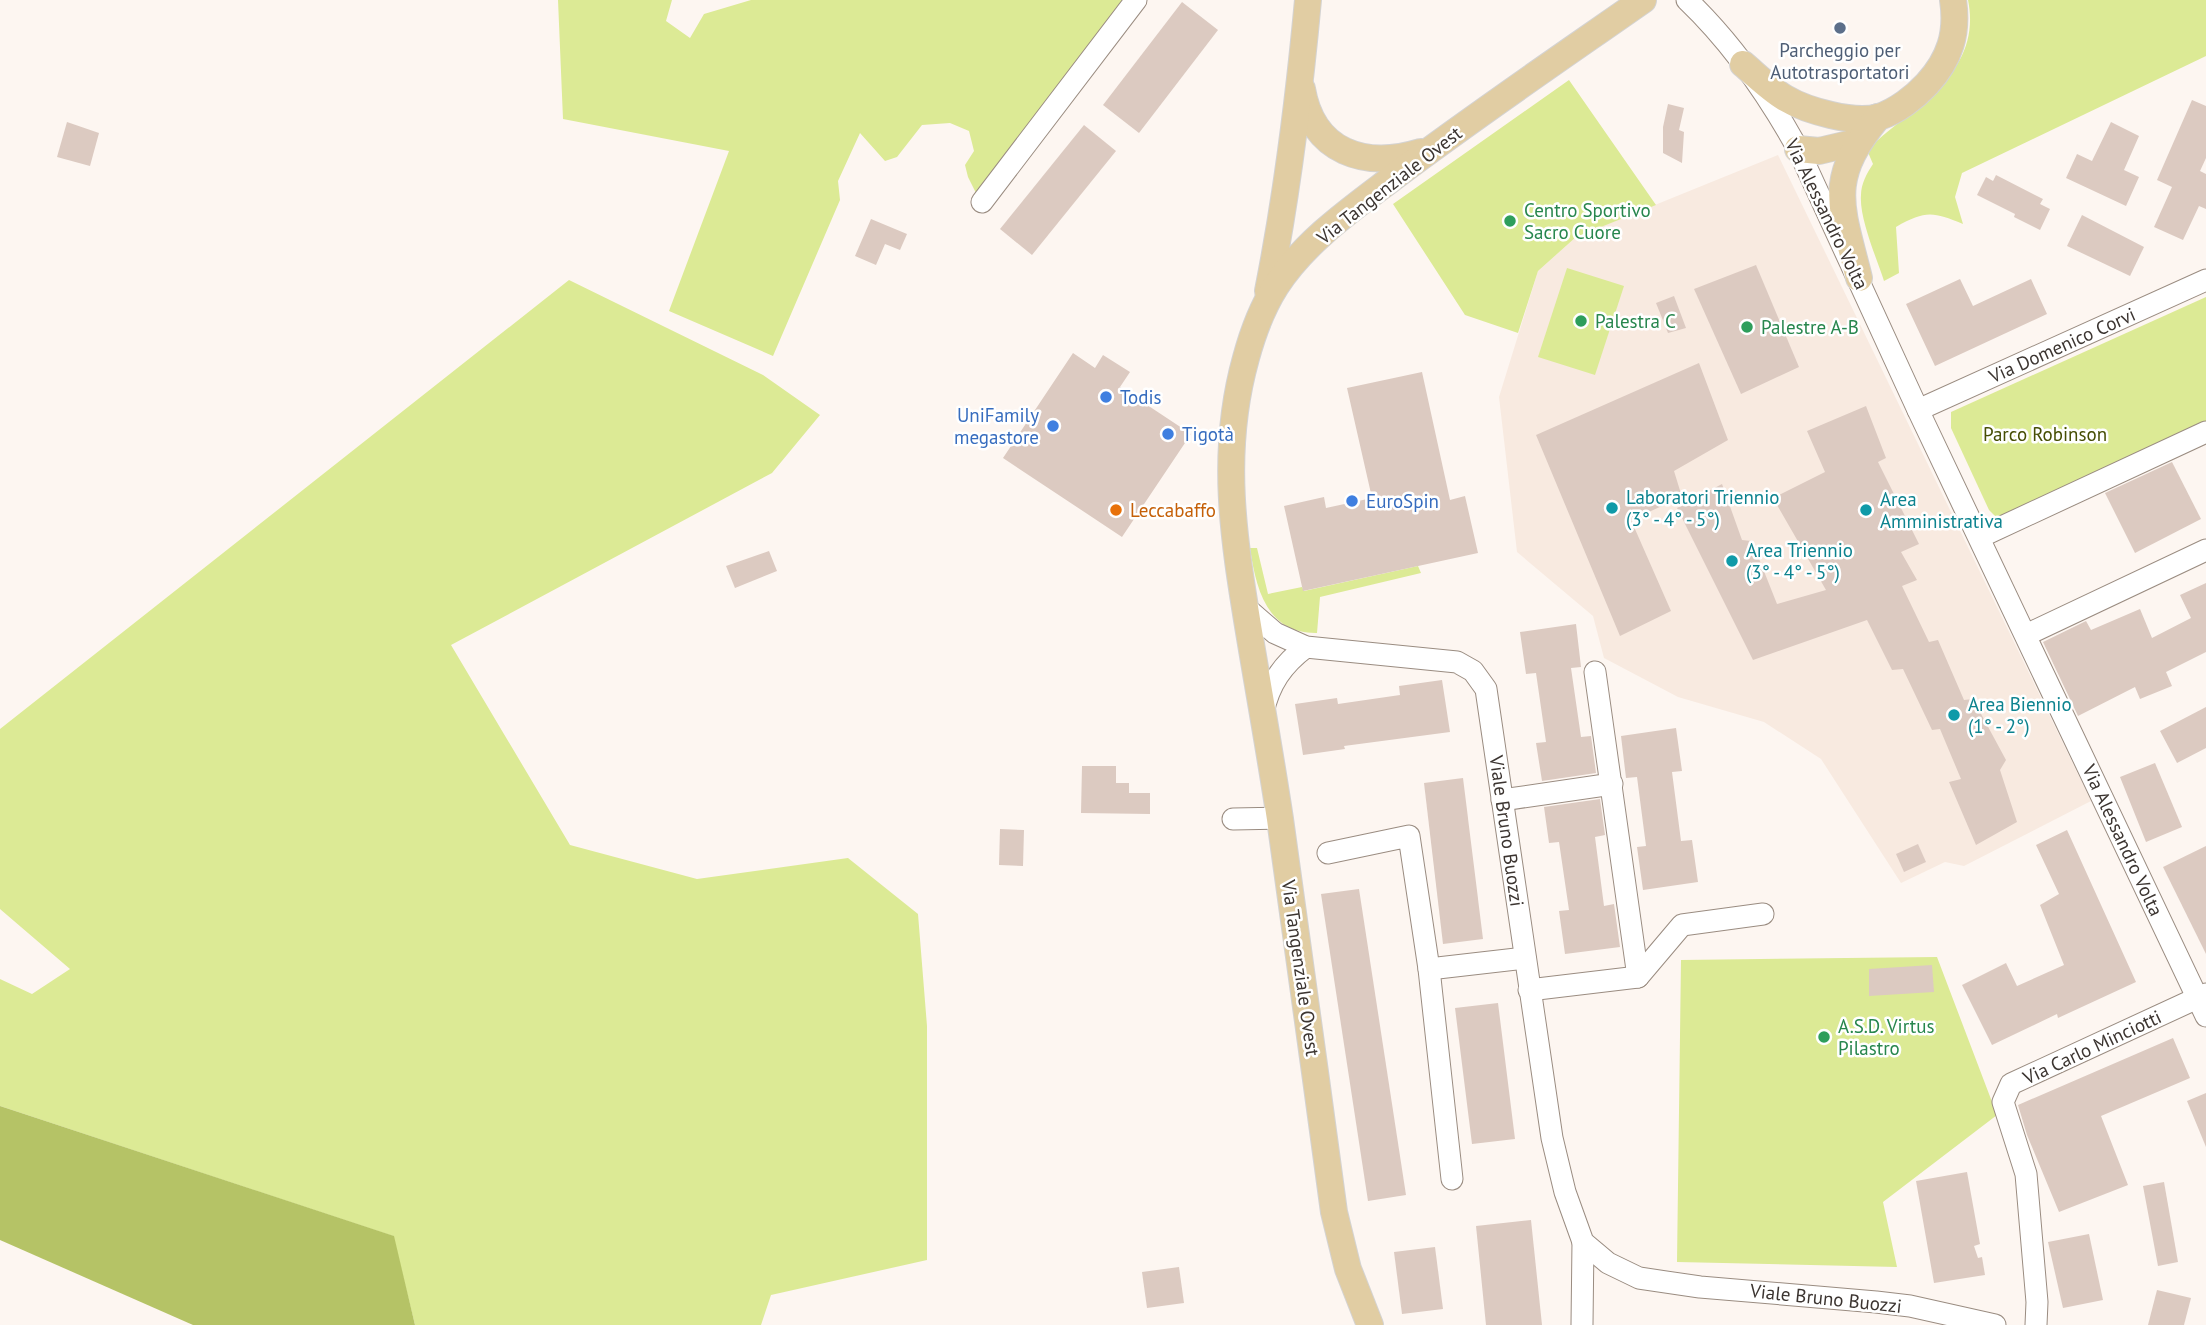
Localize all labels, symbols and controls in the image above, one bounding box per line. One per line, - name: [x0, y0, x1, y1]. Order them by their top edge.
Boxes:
- marker: Parcheggio per Autotrasportatori: [1832, 20, 1848, 36]
- place label: Parcheggio per Autotrasportatori: [1770, 38, 1910, 84]
- street label: Via Tangenziale Ovest: [1311, 121, 1467, 250]
- street label: Via Alessandro Volta: [1780, 134, 1874, 293]
- place label: Centro Sportivo Sacro Cuore: [1524, 198, 1651, 244]
- marker: Centro Sportivo Sacro Cuore: [1502, 213, 1518, 229]
- street label: Via Domenico Corvi: [1984, 302, 2139, 389]
- place label: Palestra C: [1595, 309, 1676, 333]
- marker: Palestra C: [1573, 313, 1589, 329]
- place label: Palestre A-B: [1761, 315, 1859, 339]
- marker: Palestre A-B: [1739, 319, 1755, 335]
- place label: Todis: [1120, 385, 1162, 409]
- marker: Todis: [1098, 389, 1114, 405]
- place label: UniFamily megastore: [954, 403, 1039, 449]
- marker: UniFamily megastore: [1045, 418, 1061, 434]
- place label: Tigotà: [1182, 422, 1234, 446]
- park label: Parco Robinson: [1983, 422, 2107, 446]
- marker: Tigotà: [1160, 426, 1176, 442]
- place label: Laboratori Triennio (3° - 4° - 5°): [1626, 485, 1779, 531]
- place label: Area Amministrativa: [1880, 487, 2003, 533]
- place label: EuroSpin: [1366, 489, 1439, 513]
- marker: EuroSpin: [1344, 493, 1360, 509]
- place label: Leccabaffo: [1130, 498, 1216, 522]
- marker: Laboratori Triennio (3° - 4° - 5°): [1604, 500, 1620, 516]
- marker: Leccabaffo: [1108, 502, 1124, 518]
- marker: Area Amministrativa: [1858, 502, 1874, 518]
- place label: Area Triennio (3° - 4° - 5°): [1746, 538, 1853, 584]
- marker: Area Triennio (3° - 4° - 5°): [1724, 553, 1740, 569]
- place label: Area Biennio (1° - 2°): [1968, 692, 2072, 738]
- marker: Area Biennio (1° - 2°): [1946, 707, 1962, 723]
- street label: Viale Bruno Buozzi: [1484, 753, 1529, 908]
- street label: Via Alessandro Volta: [2077, 759, 2169, 920]
- street label: Via Tangenziale Ovest: [1277, 877, 1325, 1058]
- street label: Via Carlo Minciotti: [2018, 1004, 2165, 1090]
- place label: A.S.D. Virtus Pilastro: [1838, 1014, 1934, 1060]
- marker: A.S.D. Virtus Pilastro: [1816, 1029, 1832, 1045]
- street label: Viale Bruno Buozzi: [1748, 1278, 1903, 1318]

